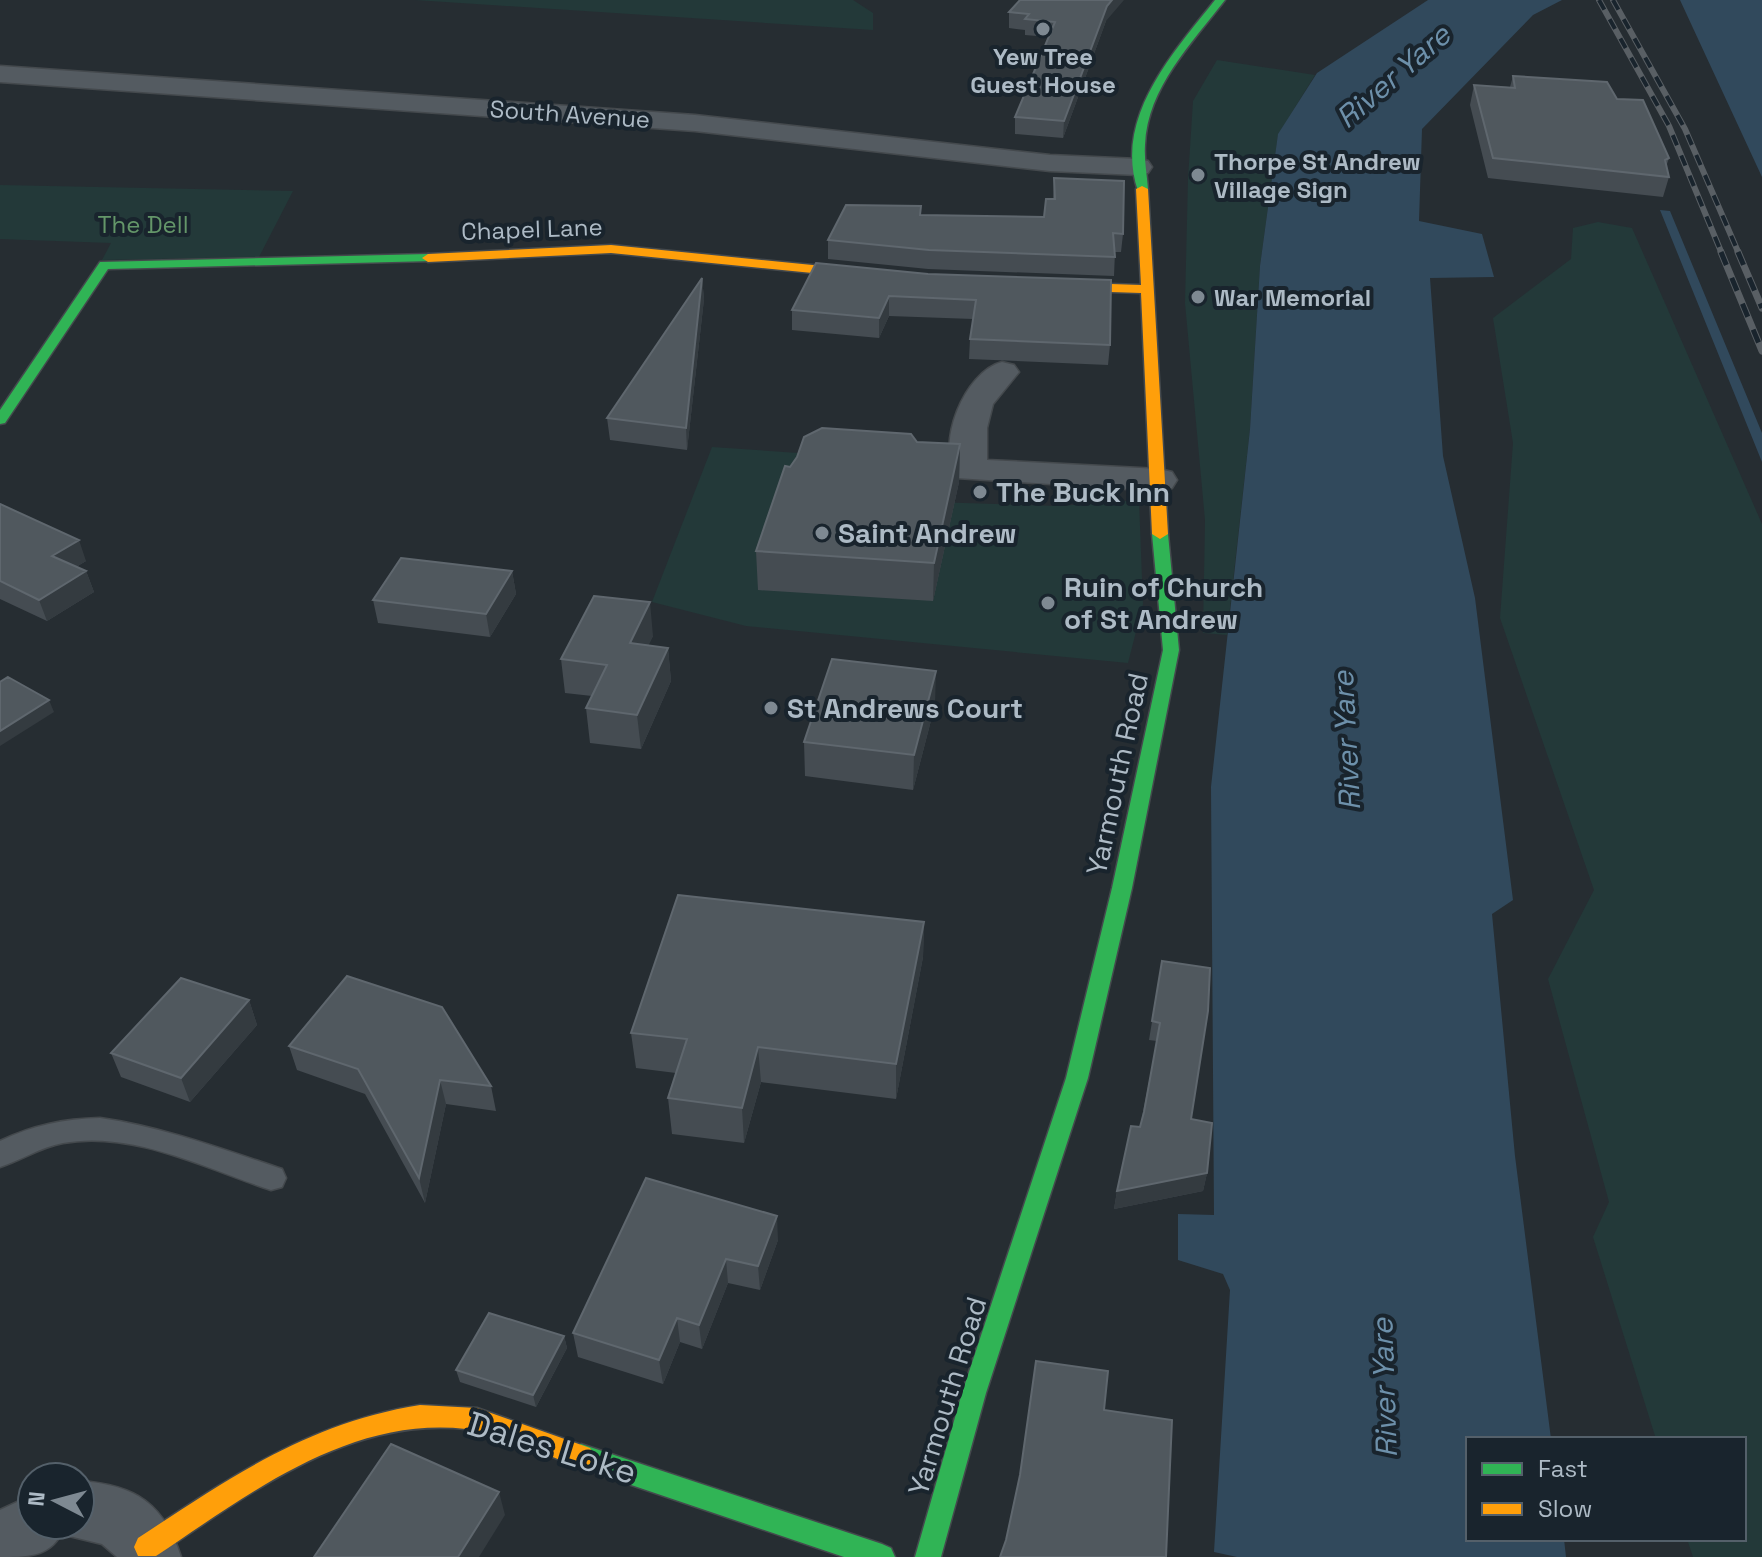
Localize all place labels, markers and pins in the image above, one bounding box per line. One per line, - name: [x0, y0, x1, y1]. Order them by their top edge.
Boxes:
- marker: Yew Tree Guest House: [1034, 20, 1052, 38]
- place label: Yew Tree Guest House: [970, 41, 1116, 100]
- place label: Thorpe St Andrew Village Sign: [1214, 146, 1421, 205]
- marker: Thorpe St Andrew Village Sign: [1189, 166, 1207, 184]
- place label: War Memorial: [1214, 282, 1371, 313]
- marker: War Memorial: [1189, 288, 1207, 306]
- place label: The Buck Inn: [996, 474, 1170, 510]
- marker: The Buck Inn: [971, 483, 989, 501]
- place label: Saint Andrew: [838, 515, 1017, 551]
- marker: Saint Andrew: [813, 524, 831, 542]
- place label: Ruin of Church of St Andrew: [1064, 569, 1263, 637]
- marker: Ruin of Church of St Andrew: [1039, 594, 1057, 612]
- place label: St Andrews Court: [787, 690, 1023, 726]
- marker: St Andrews Court: [762, 699, 780, 717]

